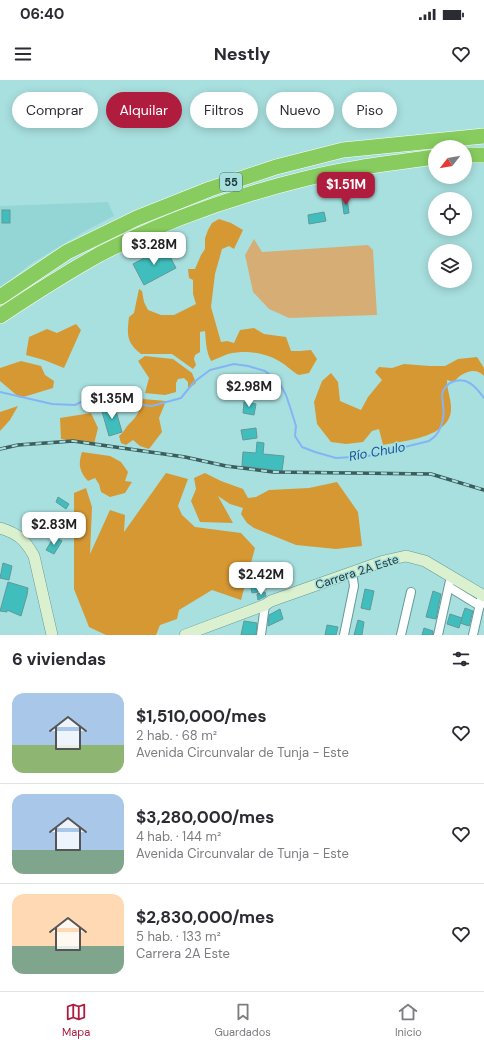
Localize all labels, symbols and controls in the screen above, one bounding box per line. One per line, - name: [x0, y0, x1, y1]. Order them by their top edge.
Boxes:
- text: 06:40: [20, 4, 64, 24]
- text: Nestly: [214, 42, 270, 66]
- icon: menu: [12, 43, 34, 65]
- icon: heart: [450, 43, 472, 65]
- chip: Comprar: [12, 92, 98, 128]
- chip: Alquilar: [106, 92, 182, 128]
- chip: Filtros: [190, 92, 258, 128]
- chip: Nuevo: [266, 92, 334, 128]
- chip: Piso: [342, 92, 397, 128]
- north arrow: [428, 140, 472, 184]
- map controls: [428, 140, 472, 288]
- pin: $1.51M: [313, 172, 379, 206]
- road number: 55: [220, 173, 242, 191]
- text: $1.51M: [326, 176, 366, 193]
- button: locate: [428, 192, 472, 236]
- pin: $3.28M: [121, 232, 187, 266]
- text: $3.28M: [131, 236, 177, 253]
- button: layers: [428, 244, 472, 288]
- pin: $2.98M: [216, 374, 282, 408]
- text: $2.98M: [226, 378, 272, 395]
- pin: $1.35M: [79, 386, 145, 420]
- text: $1.35M: [90, 390, 134, 407]
- water label: Río Chulo: [348, 438, 407, 465]
- pin: $2.83M: [21, 512, 87, 546]
- text: $2.83M: [31, 516, 77, 533]
- street label: Carrera 2A Este: [313, 551, 401, 593]
- pin: $2.42M: [228, 562, 294, 596]
- text: $2.42M: [238, 566, 284, 583]
- text: 6 viviendas: [12, 648, 106, 670]
- icon: filters: [450, 648, 472, 670]
- text: $1,510,000/mes: [136, 705, 266, 727]
- icon: home: [44, 709, 92, 757]
- icon: heart: [450, 722, 472, 744]
- text: 2 hab. · 68 m²: [136, 727, 217, 744]
- text: Avenida Circunvalar de Tunja - Este: [136, 744, 349, 761]
- text: $3,280,000/mes: [136, 806, 274, 828]
- icon: home: [44, 810, 92, 858]
- icon: heart: [450, 823, 472, 845]
- text: 4 hab. · 144 m²: [136, 828, 221, 845]
- text: Avenida Circunvalar de Tunja - Este: [136, 845, 349, 862]
- text: $2,830,000/mes: [136, 906, 274, 928]
- icon: home: [44, 910, 92, 958]
- icon: heart: [450, 923, 472, 945]
- text: 5 hab. · 133 m²: [136, 928, 221, 945]
- text: Carrera 2A Este: [136, 945, 230, 962]
- tab: Mapa: [62, 1001, 90, 1039]
- tab: Guardados: [214, 1001, 271, 1039]
- tab: Inicio: [395, 1001, 422, 1039]

